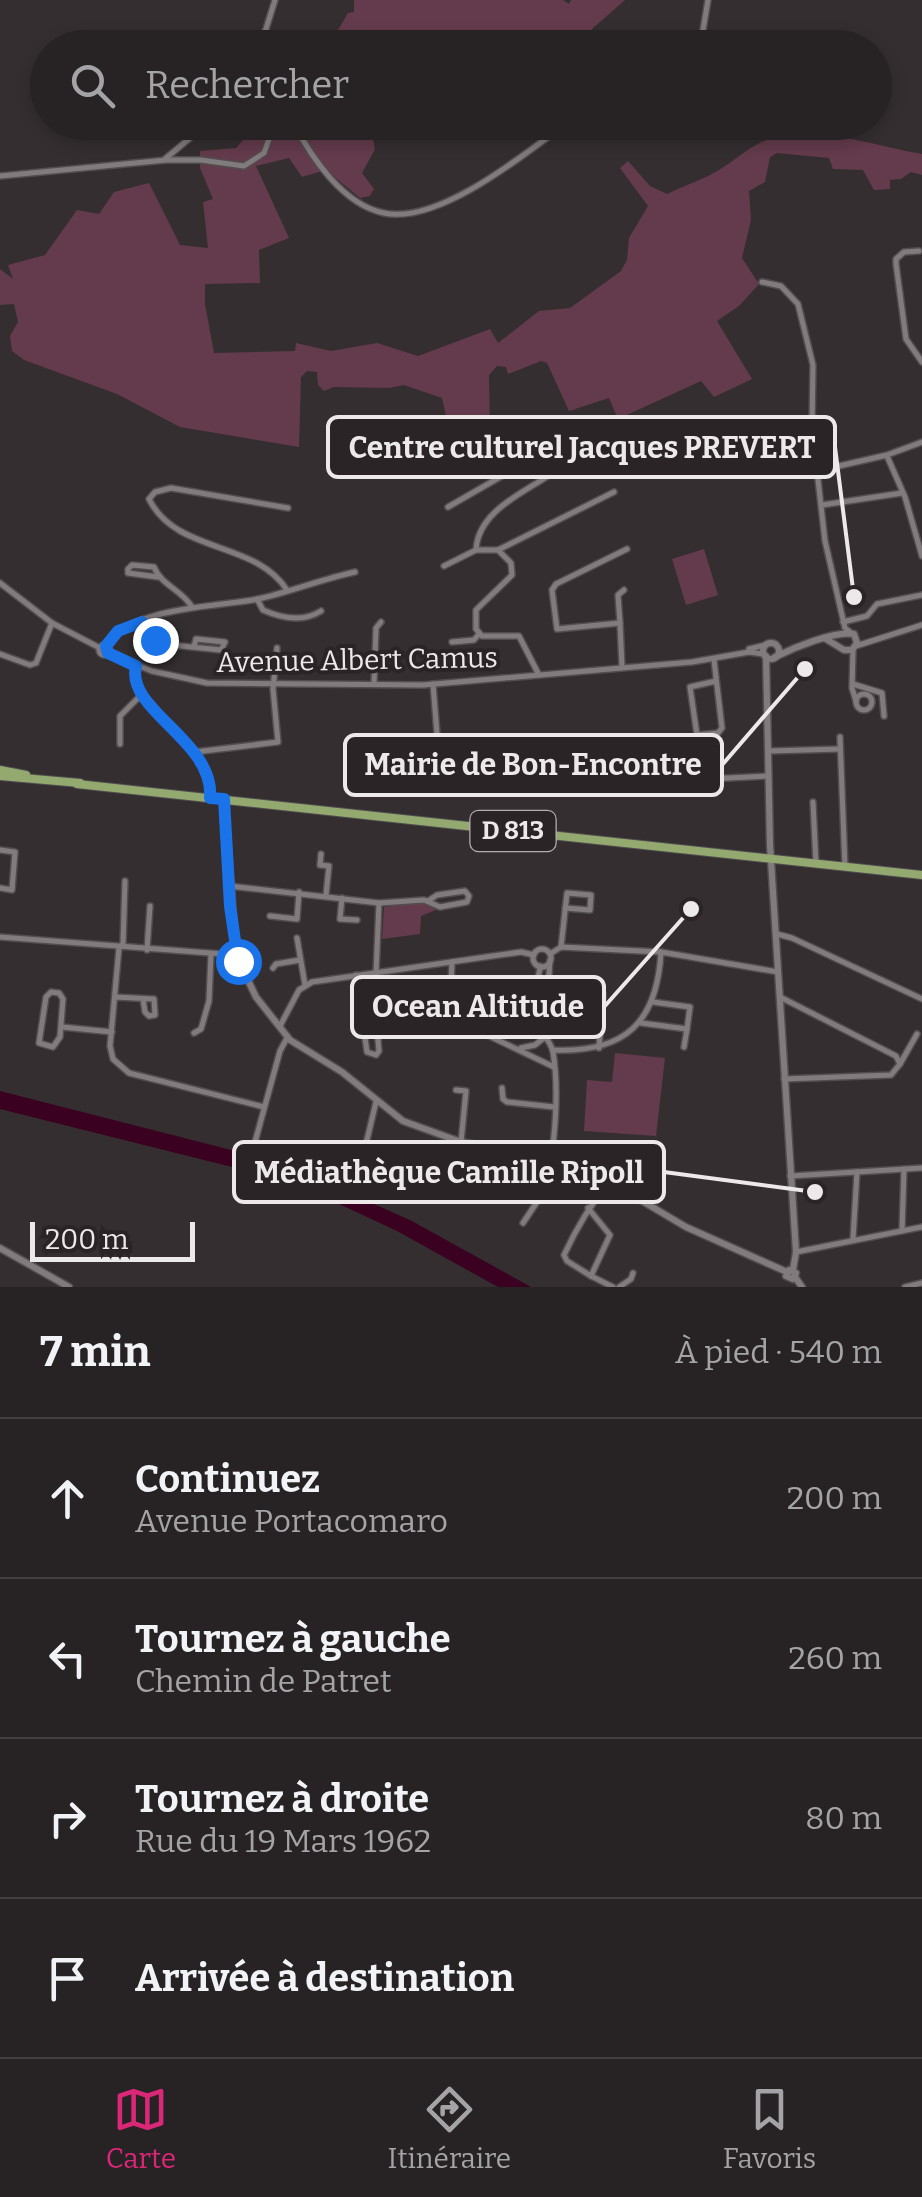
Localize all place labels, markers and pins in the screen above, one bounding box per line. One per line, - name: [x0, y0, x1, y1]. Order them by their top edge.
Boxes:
- callout: Centre culturel Jacques PREVERT: [328, 417, 835, 477]
- callout: Mairie de Bon-Encontre: [345, 735, 722, 795]
- callout: Ocean Altitude: [352, 977, 604, 1037]
- callout: Médiathèque Camille Ripoll: [234, 1142, 664, 1202]

